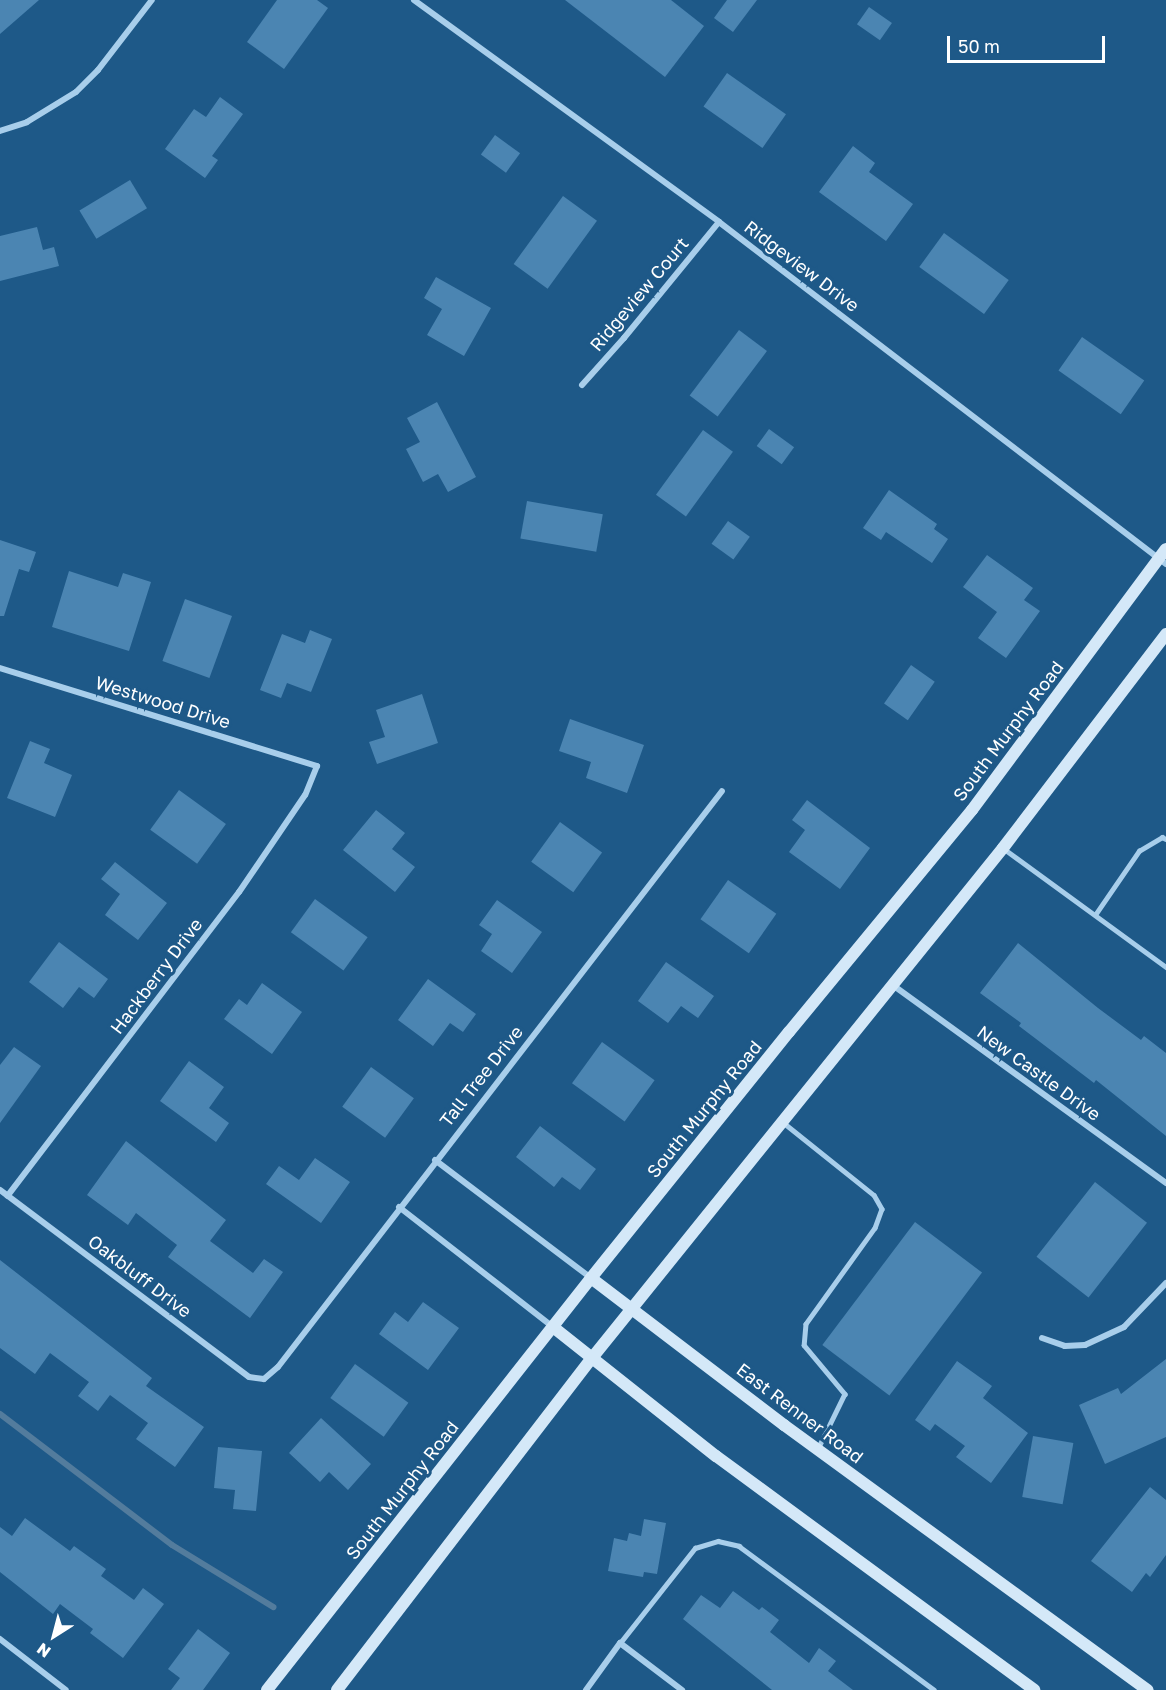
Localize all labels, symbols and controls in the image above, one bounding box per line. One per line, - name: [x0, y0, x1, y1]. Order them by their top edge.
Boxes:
- scale bar: [950, 24, 1108, 62]
- text: 50 m: [958, 35, 1000, 57]
- street label: Ridgeview Drive: [740, 216, 864, 316]
- street label: Ridgeview Court: [585, 233, 693, 355]
- street label: South Murphy Road: [948, 657, 1068, 805]
- street label: Westwood Drive: [93, 671, 233, 733]
- street label: Hackberry Drive: [106, 914, 206, 1038]
- street label: Tall Tree Drive: [435, 1021, 527, 1131]
- street label: New Castle Drive: [973, 1021, 1105, 1125]
- street label: South Murphy Road: [642, 1036, 766, 1182]
- street label: Oakbluff Drive: [84, 1230, 196, 1322]
- street label: East Renner Road: [732, 1358, 868, 1468]
- street label: South Murphy Road: [341, 1416, 463, 1564]
- north arrow: [24, 1606, 84, 1666]
- text: N: [33, 1639, 54, 1662]

